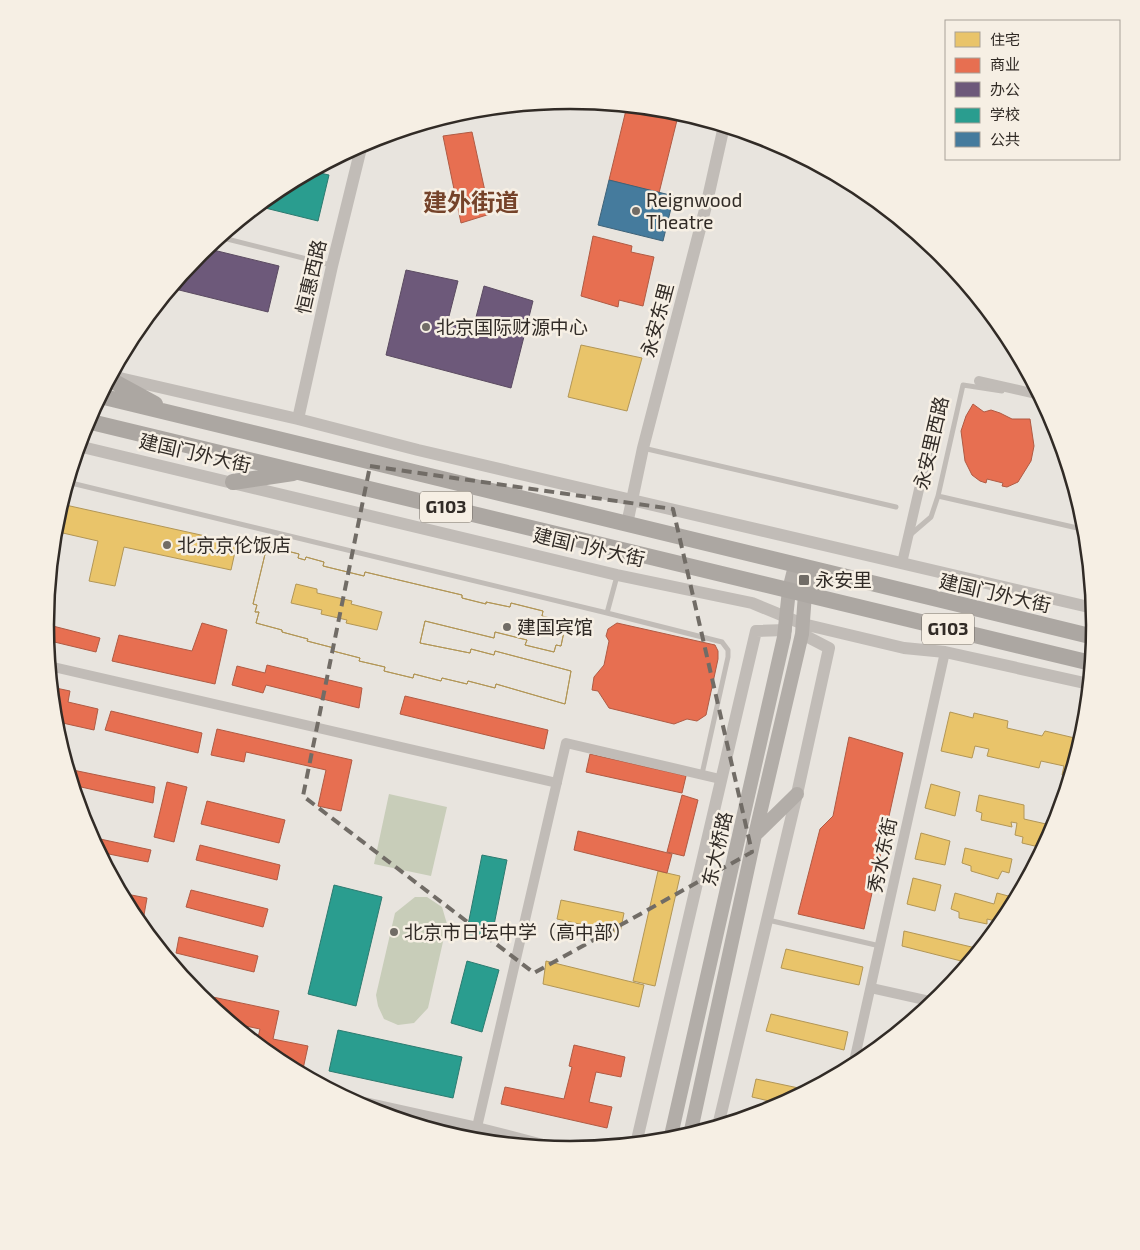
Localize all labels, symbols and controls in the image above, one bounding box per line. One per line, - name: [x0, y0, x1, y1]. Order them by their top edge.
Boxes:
- legend: [945, 20, 1120, 160]
- text: 住宅: [990, 30, 1020, 48]
- text: 商业: [990, 55, 1020, 73]
- text: 办公: [990, 80, 1020, 98]
- text: 学校: [990, 105, 1020, 123]
- text: 公共: [990, 130, 1020, 148]
- district label: 建外街道: [423, 187, 519, 216]
- place label: Reignwood Theatre: [646, 188, 742, 233]
- marker: Reignwood Theatre: [630, 205, 642, 217]
- street label: 恒惠西路: [291, 237, 330, 317]
- street label: 永安东里: [636, 280, 677, 360]
- place label: 北京国际财源中心: [436, 315, 588, 338]
- marker: 北京国际财源中心: [420, 321, 432, 333]
- street label: 永安里西路: [909, 394, 952, 492]
- street label: 建国门外大街: [137, 428, 253, 477]
- road number: G103: [420, 492, 472, 522]
- street label: 建国门外大街: [531, 522, 647, 571]
- place label: 北京京伦饭店: [177, 533, 291, 556]
- marker: 北京京伦饭店: [161, 539, 173, 551]
- place label: 永安里: [815, 568, 872, 591]
- street label: 建国门外大街: [937, 568, 1053, 617]
- marker: 永安里: [797, 573, 811, 587]
- road number: G103: [922, 614, 974, 644]
- place label: 建国宾馆: [517, 615, 593, 638]
- marker: 建国宾馆: [501, 621, 513, 633]
- street label: 东大桥路: [697, 809, 736, 889]
- street label: 秀水东街: [862, 815, 901, 894]
- place label: 北京市日坛中学（高中部）: [404, 920, 632, 943]
- marker: 北京市日坛中学（高中部）: [388, 926, 400, 938]

